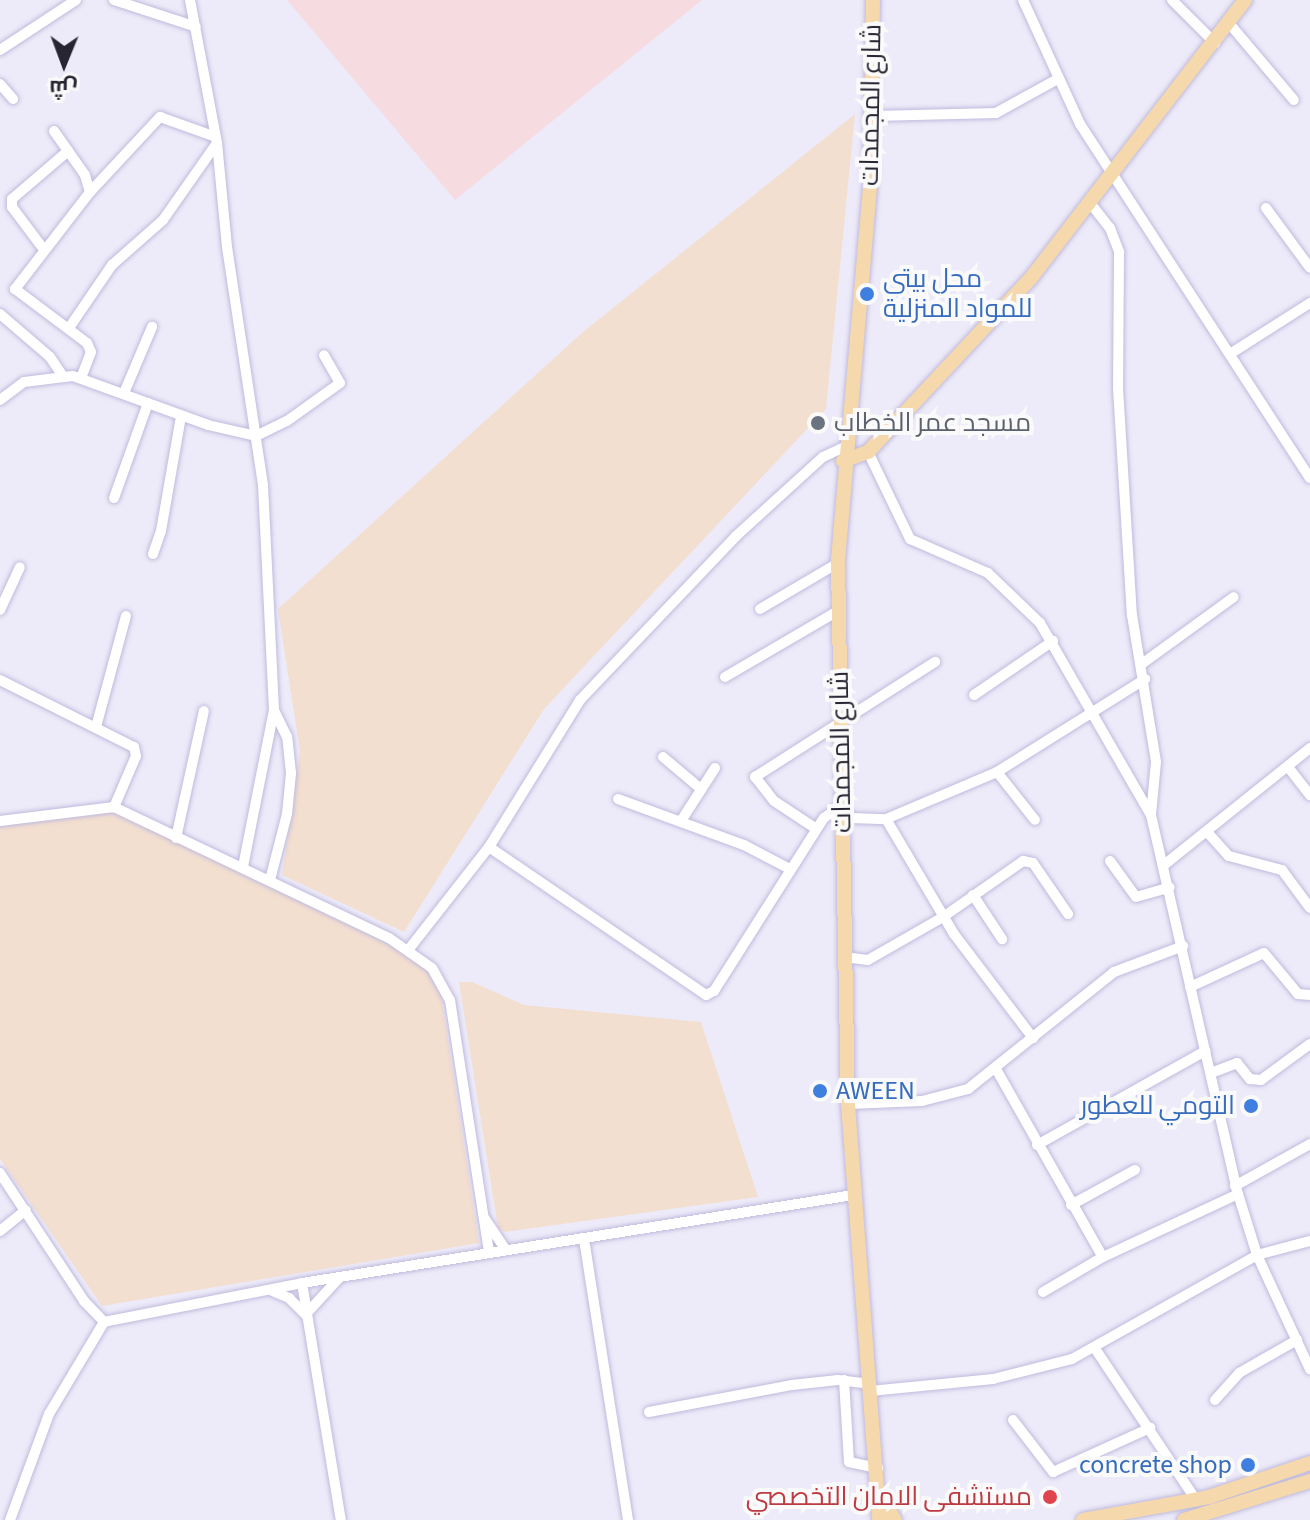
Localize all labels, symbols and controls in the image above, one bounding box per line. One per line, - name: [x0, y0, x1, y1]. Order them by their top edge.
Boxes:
- north arrow: [24, 24, 104, 104]
- street label: شارع المجمدات: [854, 24, 888, 186]
- text: ش: [49, 72, 78, 104]
- place label: محل بيتي للمواد المنزلية: [883, 263, 1032, 324]
- marker: محل بيتي للمواد المنزلية: [858, 285, 876, 303]
- place label: مسجد عمر الخطاب: [834, 407, 1031, 439]
- marker: مسجد عمر الخطاب: [809, 414, 827, 432]
- street label: شارع المجمدات: [824, 671, 858, 833]
- place label: AWEEN: [836, 1075, 915, 1107]
- marker: AWEEN: [811, 1082, 829, 1100]
- place label: التومي للعطور: [1080, 1090, 1235, 1122]
- marker: التومي للعطور: [1242, 1097, 1260, 1115]
- place label: concrete shop: [1079, 1449, 1232, 1481]
- marker: concrete shop: [1239, 1456, 1257, 1474]
- place label: مستشفى الامان التخصصي: [746, 1481, 1032, 1513]
- marker: مستشفى الامان التخصصي: [1039, 1486, 1061, 1508]

